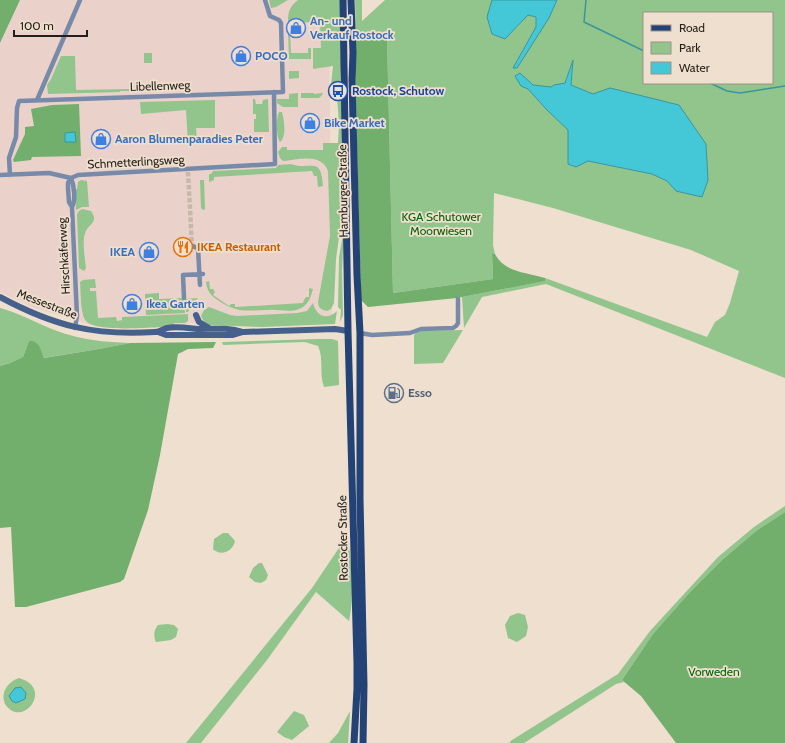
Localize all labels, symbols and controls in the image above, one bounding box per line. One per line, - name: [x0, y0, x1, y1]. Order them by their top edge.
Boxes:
- scale bar: [14, 12, 87, 38]
- legend: [643, 12, 773, 84]
- place label: An- und Verkauf Rostock: [310, 13, 394, 42]
- shop icon: An- und Verkauf Rostock: [285, 17, 307, 39]
- text: 100 m: [20, 18, 54, 33]
- text: Road: [679, 20, 705, 35]
- text: Park: [679, 40, 701, 55]
- shop icon: POCO: [230, 45, 252, 67]
- place label: POCO: [255, 48, 288, 63]
- text: Water: [679, 60, 710, 75]
- street label: Libellenweg: [129, 77, 191, 94]
- bus stop icon: Rostock, Schutow: [327, 80, 349, 102]
- place label: Rostock, Schutow: [352, 83, 444, 98]
- shop icon: Bike Market: [299, 112, 321, 134]
- place label: Bike Market: [324, 115, 385, 130]
- shop icon: Aaron Blumenparadies Peter: [90, 128, 112, 150]
- place label: Aaron Blumenparadies Peter: [115, 131, 263, 146]
- street label: Hamburger Straße: [334, 144, 351, 238]
- street label: Schmetterlingsweg: [87, 151, 186, 172]
- park label: KGA Schutower Moorwiesen: [402, 209, 481, 238]
- street label: Hirschkäferweg: [54, 216, 73, 295]
- restaurant icon: IKEA Restaurant: [172, 236, 194, 258]
- place label: IKEA Restaurant: [197, 239, 281, 254]
- shop icon: IKEA: [138, 241, 160, 263]
- place label: IKEA: [110, 244, 135, 259]
- street label: Messestraße: [15, 285, 79, 322]
- shop icon: Ikea Garten: [121, 293, 143, 315]
- place label: Ikea Garten: [146, 296, 205, 311]
- fuel station icon: Esso: [383, 382, 405, 404]
- place label: Esso: [408, 385, 432, 400]
- street label: Rostocker Straße: [334, 495, 351, 581]
- park label: Vorweden: [688, 664, 740, 679]

